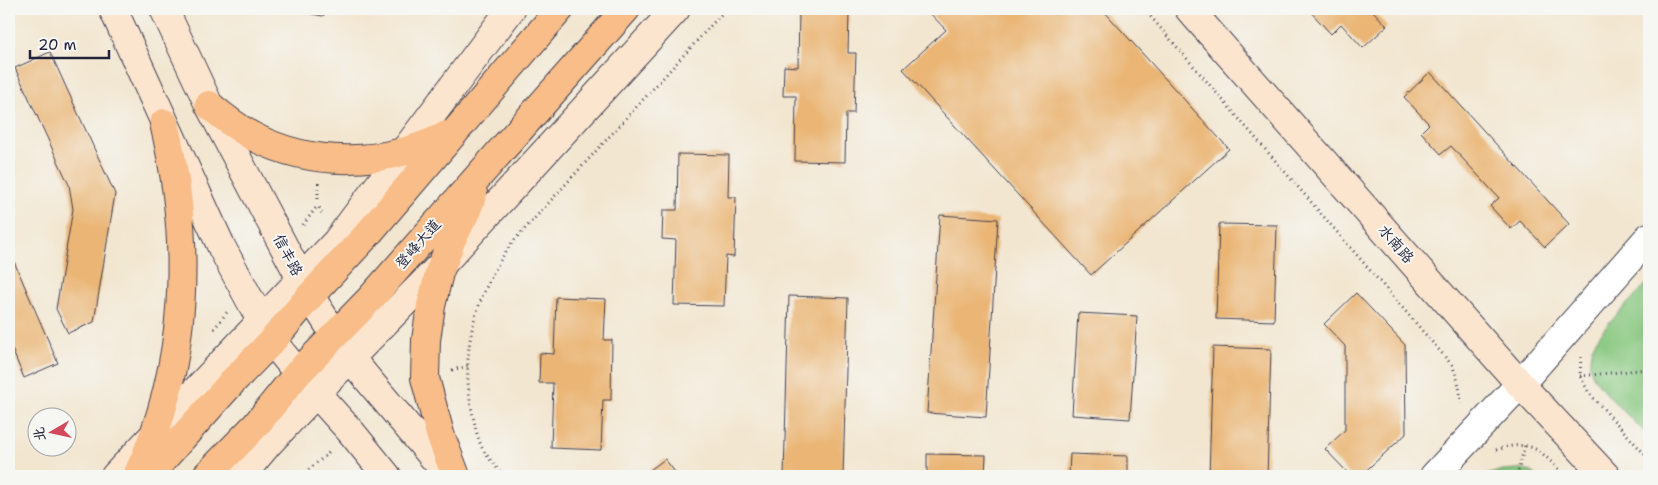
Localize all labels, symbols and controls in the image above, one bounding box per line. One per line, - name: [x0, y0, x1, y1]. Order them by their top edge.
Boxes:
- scale bar: [30, 28, 109, 60]
- text: 20 m: [38, 35, 77, 55]
- street label: 登峰大道: [391, 215, 445, 273]
- street label: 水南路: [1374, 220, 1418, 268]
- street label: 信丰路: [269, 230, 307, 280]
- north arrow: [28, 408, 78, 458]
- text: 北: [29, 426, 49, 442]

